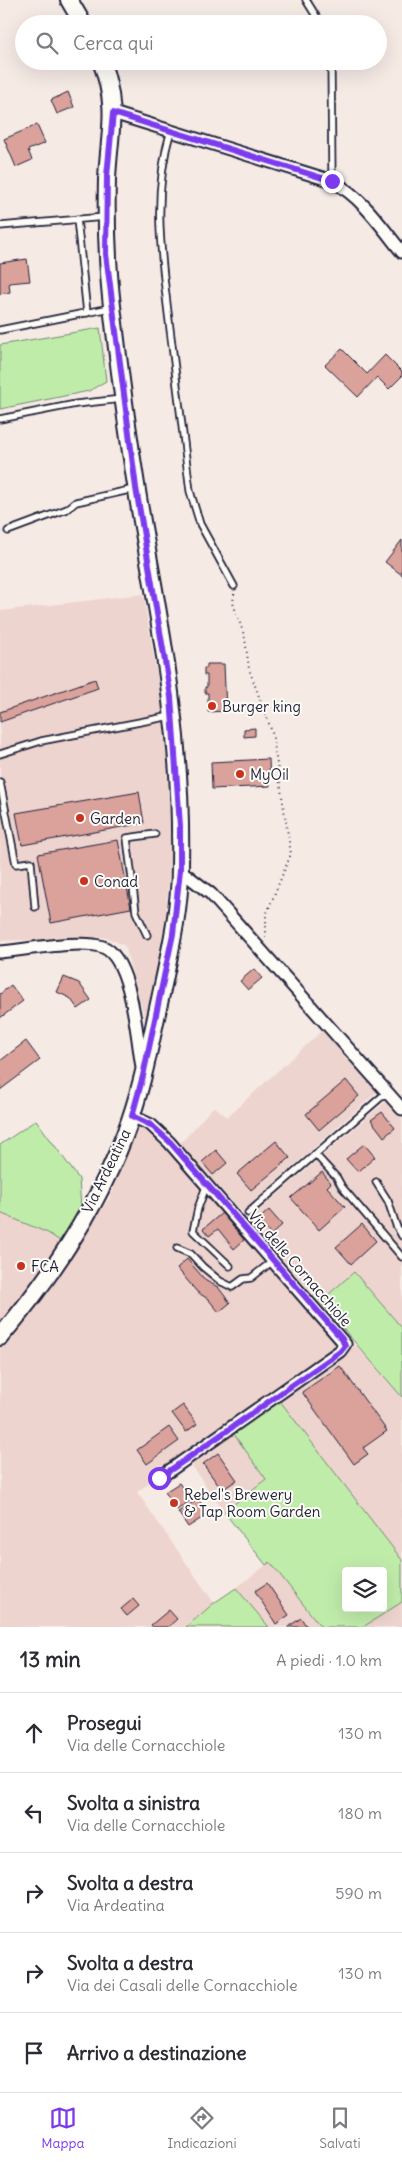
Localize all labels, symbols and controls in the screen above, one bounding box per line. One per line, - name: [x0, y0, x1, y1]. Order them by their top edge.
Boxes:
- search box: [15, 15, 387, 70]
- icon: search: [33, 29, 61, 57]
- text: Cerca qui: [73, 31, 154, 55]
- route end: [321, 170, 344, 193]
- place label: Burger king: [222, 697, 301, 716]
- marker: Burger king: [206, 700, 218, 712]
- place label: MyOil: [250, 765, 289, 784]
- marker: MyOil: [234, 768, 246, 780]
- place label: Garden: [90, 809, 141, 828]
- marker: Garden: [74, 812, 86, 824]
- place label: Conad: [94, 872, 138, 891]
- marker: Conad: [78, 875, 90, 887]
- street label: Via Ardeatina: [77, 1125, 135, 1216]
- street label: Via delle Cornacchiole: [244, 1206, 356, 1330]
- place label: FCA: [31, 1257, 59, 1276]
- marker: FCA: [15, 1260, 27, 1272]
- route start: [148, 1467, 171, 1490]
- place label: Rebel's Brewery & Tap Room Garden: [184, 1485, 321, 1521]
- marker: Rebel's Brewery & Tap Room Garden: [168, 1497, 180, 1509]
- map controls: [342, 1567, 387, 1612]
- button: layers: [342, 1567, 387, 1612]
- text: 13 min: [20, 1646, 81, 1673]
- text: A piedi · 1.0 km: [276, 1650, 382, 1670]
- text: Prosegui: [67, 1711, 142, 1735]
- icon: ahead: [20, 1719, 48, 1747]
- text: 130 m: [338, 1723, 382, 1743]
- text: Via delle Cornacchiole: [67, 1735, 225, 1755]
- text: Svolta a sinistra: [67, 1791, 200, 1815]
- icon: left: [20, 1799, 48, 1827]
- text: 180 m: [338, 1803, 382, 1823]
- text: Via delle Cornacchiole: [67, 1815, 225, 1835]
- text: Svolta a destra: [67, 1871, 193, 1895]
- icon: right: [20, 1879, 48, 1907]
- text: 590 m: [335, 1883, 382, 1903]
- text: Via Ardeatina: [67, 1895, 165, 1915]
- text: Svolta a destra: [67, 1951, 193, 1975]
- icon: right: [20, 1959, 48, 1987]
- text: 130 m: [338, 1963, 382, 1983]
- text: Via dei Casali delle Cornacchiole: [67, 1975, 298, 1995]
- icon: arrive: [20, 2039, 48, 2067]
- text: Arrivo a destinazione: [67, 2041, 246, 2065]
- tab: Mappa: [41, 2104, 85, 2152]
- tab: Indicazioni: [167, 2104, 237, 2152]
- tab: Salvati: [319, 2104, 361, 2152]

